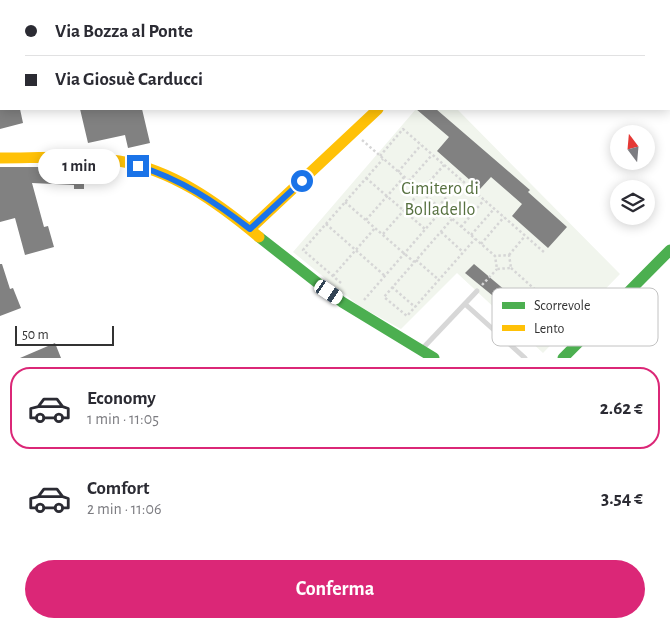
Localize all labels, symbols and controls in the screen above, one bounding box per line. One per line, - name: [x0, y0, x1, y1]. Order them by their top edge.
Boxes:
- text: Via Bozza al Ponte: [55, 22, 193, 41]
- text: Via Giosuè Carducci: [55, 70, 203, 89]
- north arrow: [610, 125, 655, 170]
- map controls: [610, 125, 655, 225]
- callout: 1 min: [38, 148, 120, 184]
- route end: [127, 155, 149, 177]
- text: 1 min: [62, 158, 96, 174]
- route start: [291, 170, 313, 192]
- park label: Cimitero di Bolladello: [401, 180, 479, 219]
- button: layers: [610, 180, 655, 225]
- car: [312, 277, 345, 307]
- legend: [492, 288, 658, 346]
- text: Scorrevole: [534, 299, 590, 313]
- text: Lento: [534, 322, 565, 336]
- scale bar: [15, 323, 114, 346]
- text: 50 m: [22, 328, 49, 342]
- icon: car: [27, 386, 72, 431]
- text: Economy: [87, 389, 156, 408]
- text: 2.62 €: [600, 399, 643, 418]
- text: 1 min · 11:05: [87, 411, 159, 427]
- icon: car: [27, 476, 72, 521]
- text: Comfort: [87, 479, 149, 498]
- text: 3.54 €: [601, 489, 643, 508]
- text: 2 min · 11:06: [87, 501, 161, 517]
- button: Conferma: [25, 560, 645, 618]

